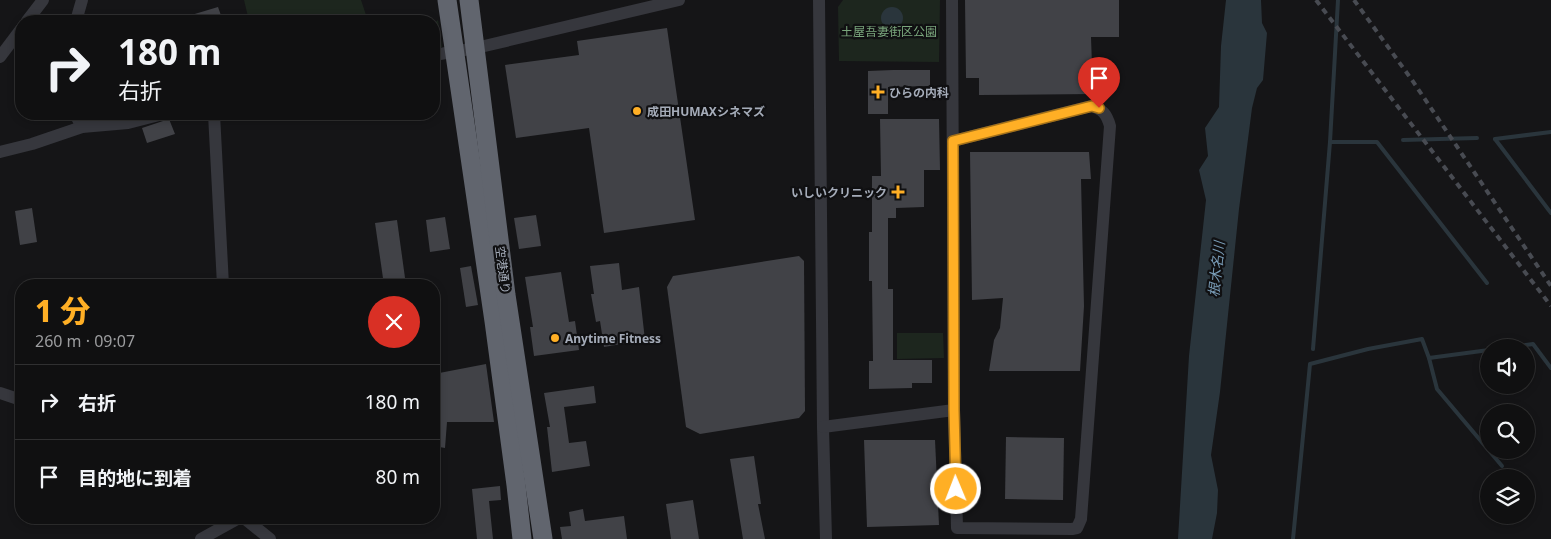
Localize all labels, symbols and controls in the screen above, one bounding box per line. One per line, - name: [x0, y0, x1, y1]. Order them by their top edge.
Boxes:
- park label: 土屋吾妻街区公園: [841, 23, 937, 40]
- text: 180 m: [118, 28, 221, 75]
- icon: right: [35, 35, 100, 100]
- pin: [1078, 57, 1120, 108]
- icon: arrive: [1085, 64, 1113, 92]
- text: 右折: [118, 75, 162, 105]
- place label: ひらの内科: [889, 84, 949, 101]
- marker: ひらの内科: [871, 85, 885, 99]
- place label: 成田HUMAXシネマズ: [647, 103, 765, 120]
- marker: 成田HUMAXシネマズ: [631, 105, 643, 117]
- place label: いしいクリニック: [791, 184, 887, 201]
- marker: いしいクリニック: [891, 185, 905, 199]
- water label: 根木名川: [1204, 238, 1229, 298]
- street label: 空港通り: [492, 245, 514, 295]
- text: 1 分: [35, 290, 90, 331]
- button: close: [368, 296, 420, 348]
- text: 260 m · 09:07: [35, 330, 135, 352]
- place label: Anytime Fitness: [565, 330, 661, 347]
- marker: Anytime Fitness: [549, 332, 561, 344]
- map controls: [1480, 339, 1535, 524]
- button: sound: [1480, 339, 1535, 394]
- icon: right: [35, 388, 63, 416]
- text: 180 m: [365, 389, 420, 415]
- text: 右折: [78, 390, 116, 416]
- button: search: [1480, 404, 1535, 459]
- position arrow: [929, 462, 981, 514]
- icon: arrive: [35, 463, 63, 491]
- text: 80 m: [376, 464, 420, 490]
- text: 目的地に到着: [78, 465, 192, 491]
- button: layers: [1480, 469, 1535, 524]

